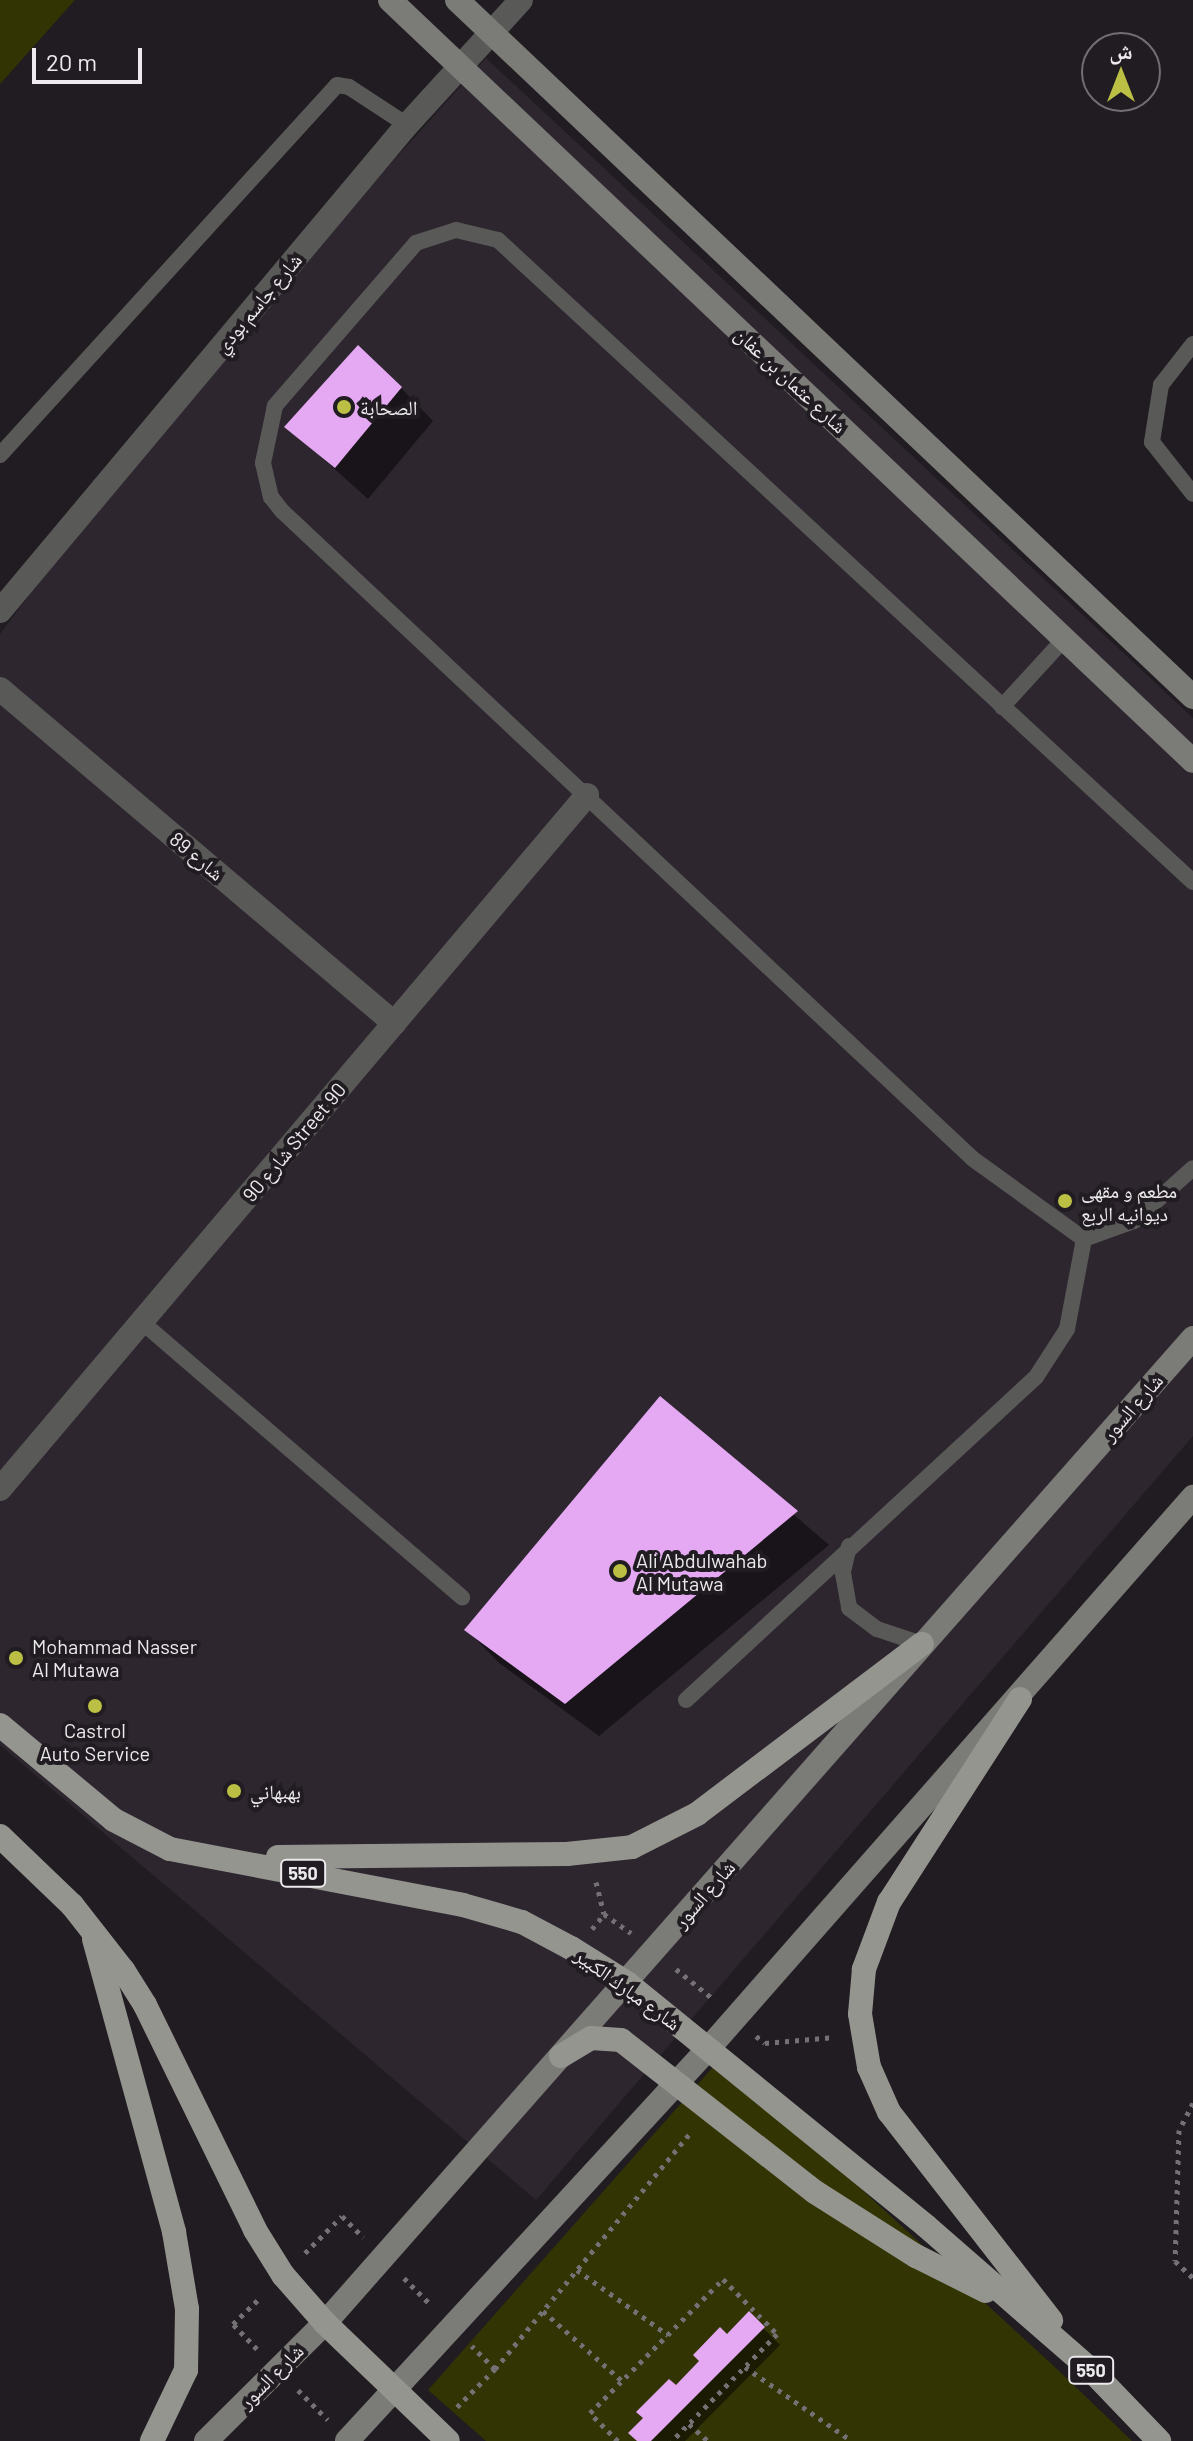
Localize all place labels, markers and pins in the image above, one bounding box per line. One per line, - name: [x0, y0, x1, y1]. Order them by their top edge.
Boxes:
- place label: الصحابة: [360, 395, 417, 419]
- marker: الصحابة: [335, 398, 353, 416]
- place label: مطعم و مقهى ديوانيه الربع: [1081, 1178, 1177, 1225]
- marker: مطعم و مقهى ديوانيه الربع: [1056, 1192, 1074, 1210]
- place label: Ali Abdulwahab Al Mutawa: [636, 1548, 767, 1595]
- marker: Ali Abdulwahab Al Mutawa: [611, 1562, 629, 1580]
- place label: Mohammad Nasser Al Mutawa: [32, 1634, 197, 1681]
- marker: Mohammad Nasser Al Mutawa: [7, 1649, 25, 1667]
- marker: Castrol Auto Service: [86, 1697, 104, 1715]
- place label: Castrol Auto Service: [40, 1718, 150, 1765]
- place label: بهبهاني: [250, 1779, 301, 1803]
- marker: بهبهاني: [225, 1782, 243, 1800]

